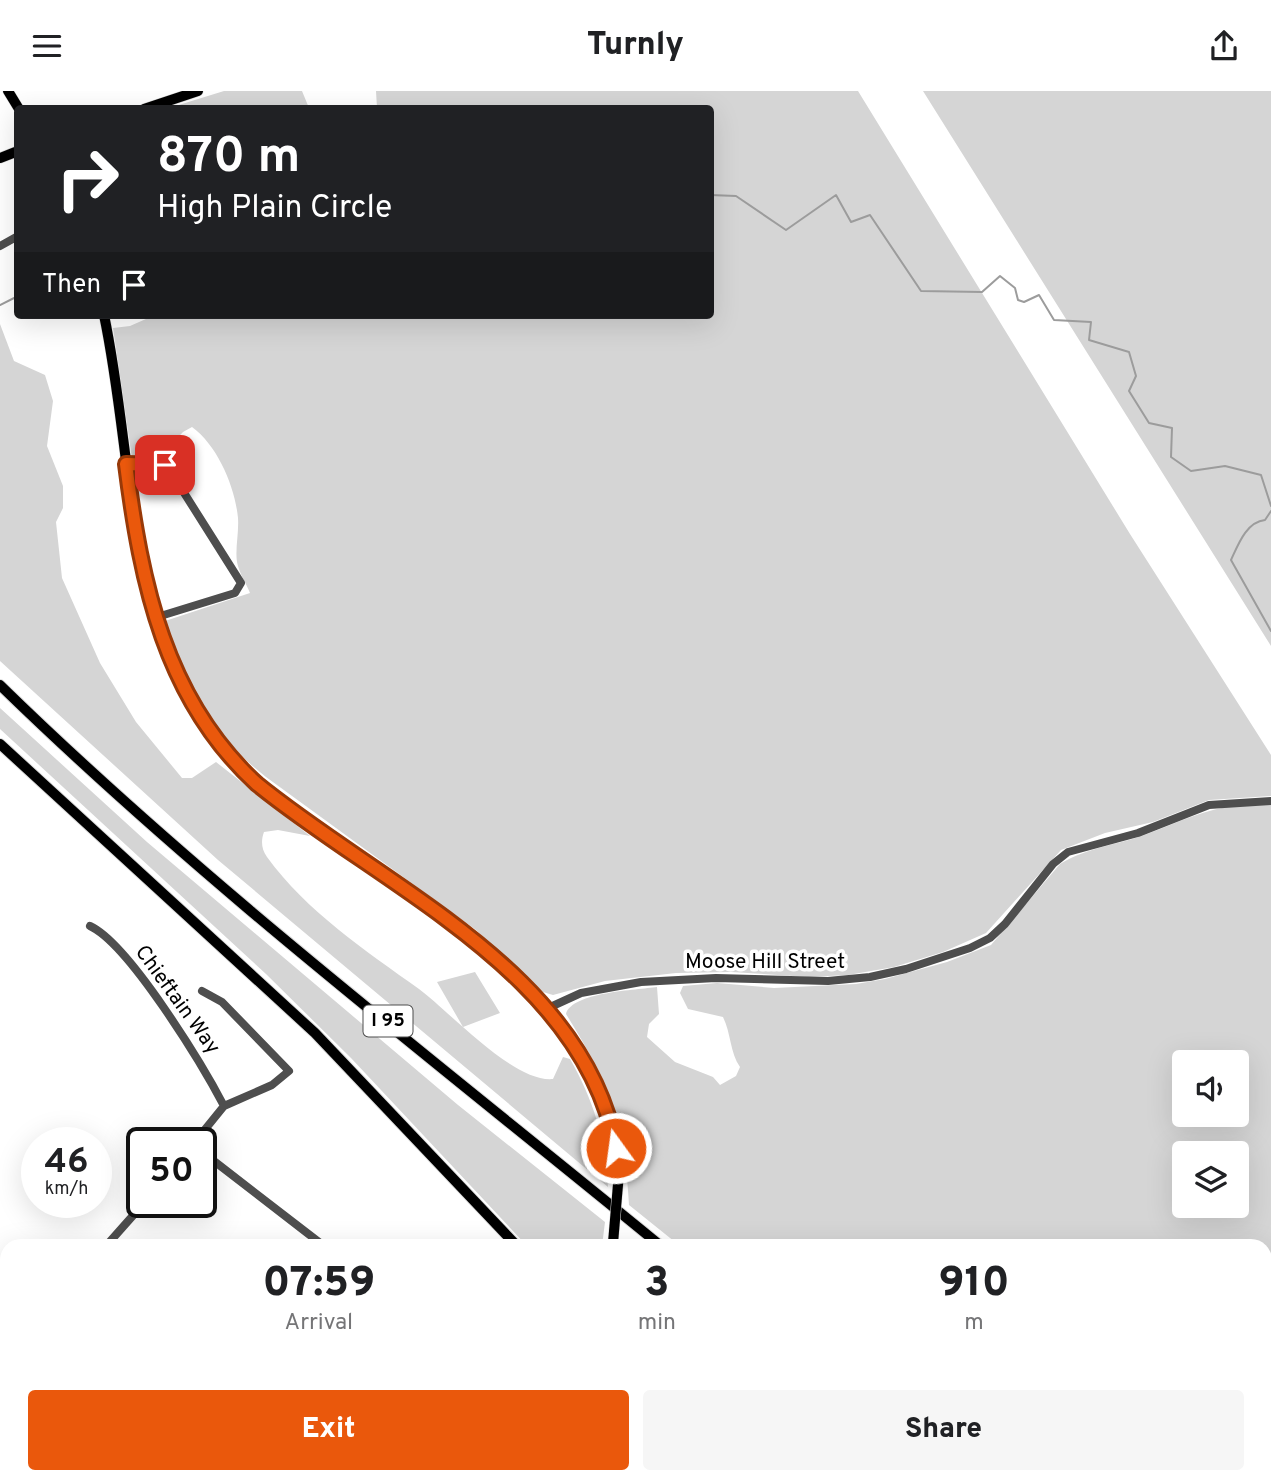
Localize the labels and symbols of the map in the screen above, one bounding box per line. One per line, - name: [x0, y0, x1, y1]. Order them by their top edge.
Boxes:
- pin: [135, 435, 195, 495]
- street label: Chieftain Way: [128, 940, 226, 1060]
- street label: Moose Hill Street: [685, 949, 845, 976]
- road number: I 95: [364, 1005, 412, 1037]
- position arrow: [579, 1111, 653, 1185]
- speed limit sign: 50: [126, 1127, 217, 1218]

